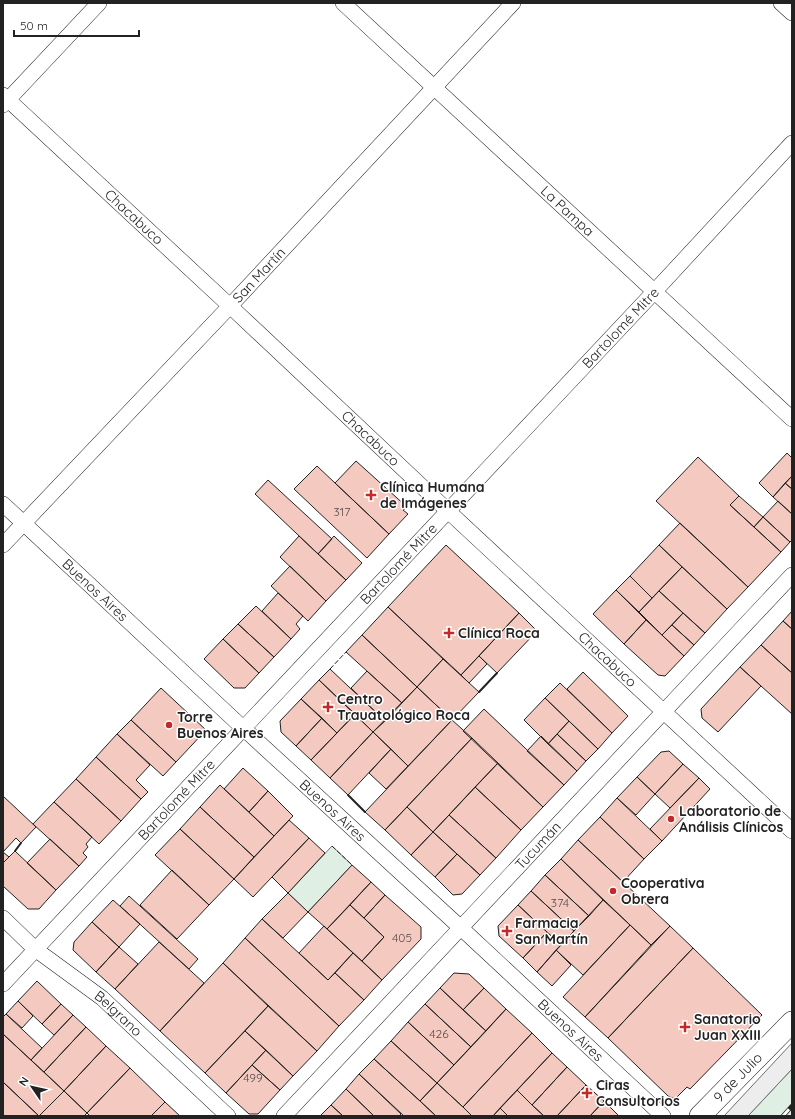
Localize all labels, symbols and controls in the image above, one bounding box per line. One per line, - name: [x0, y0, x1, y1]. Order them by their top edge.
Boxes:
- scale bar: [14, 12, 139, 38]
- text: 50 m: [20, 18, 48, 33]
- street label: La Pampa: [537, 182, 598, 240]
- street label: Chacabuco: [101, 185, 167, 248]
- street label: San Martín: [229, 243, 289, 307]
- street label: Bartolomé Mitre: [578, 283, 663, 372]
- street label: Chacabuco: [338, 407, 404, 470]
- place label: Clínica Humana de Imágenes: [380, 478, 485, 512]
- marker: Clínica Humana de Imágenes: [365, 489, 377, 501]
- house number: 317: [334, 504, 350, 519]
- street label: Bartolomé Mitre: [356, 519, 441, 608]
- street label: Buenos Aires: [58, 555, 132, 625]
- place label: Clínica Roca: [458, 624, 540, 642]
- marker: Clínica Roca: [443, 627, 455, 639]
- street label: Chacabuco: [574, 628, 641, 691]
- place label: Centro Trauatológico Roca: [337, 690, 470, 724]
- marker: Centro Trauatológico Roca: [322, 701, 334, 713]
- place label: Torre Buenos Aires: [177, 708, 264, 742]
- marker: Torre Buenos Aires: [164, 720, 174, 730]
- street label: Bartolomé Mitre: [134, 755, 219, 844]
- street label: Buenos Aires: [296, 775, 370, 845]
- place label: Laboratorio de Análisis Clínicos: [679, 802, 783, 836]
- marker: Laboratorio de Análisis Clínicos: [666, 814, 676, 824]
- street label: Tucumán: [511, 818, 565, 873]
- place label: Cooperativa Obrera: [621, 874, 705, 908]
- marker: Cooperativa Obrera: [608, 886, 618, 896]
- house number: 374: [551, 895, 569, 910]
- place label: Farmacia San Martín: [515, 914, 588, 948]
- marker: Farmacia San Martín: [502, 926, 512, 936]
- house number: 405: [392, 930, 412, 945]
- street label: Belgrano: [91, 987, 146, 1040]
- street label: Buenos Aires: [534, 995, 607, 1065]
- place label: Sanatorio Juan XXIII: [694, 1010, 761, 1044]
- marker: Sanatorio Juan XXIII: [679, 1021, 691, 1033]
- house number: 426: [429, 1026, 449, 1041]
- street label: 9 de Julio: [709, 1049, 766, 1106]
- north arrow: [12, 1067, 52, 1107]
- house number: 499: [243, 1070, 263, 1085]
- text: N: [16, 1074, 32, 1089]
- place label: Ciras Consultorios: [596, 1076, 680, 1110]
- marker: Ciras Consultorios: [581, 1087, 593, 1099]

